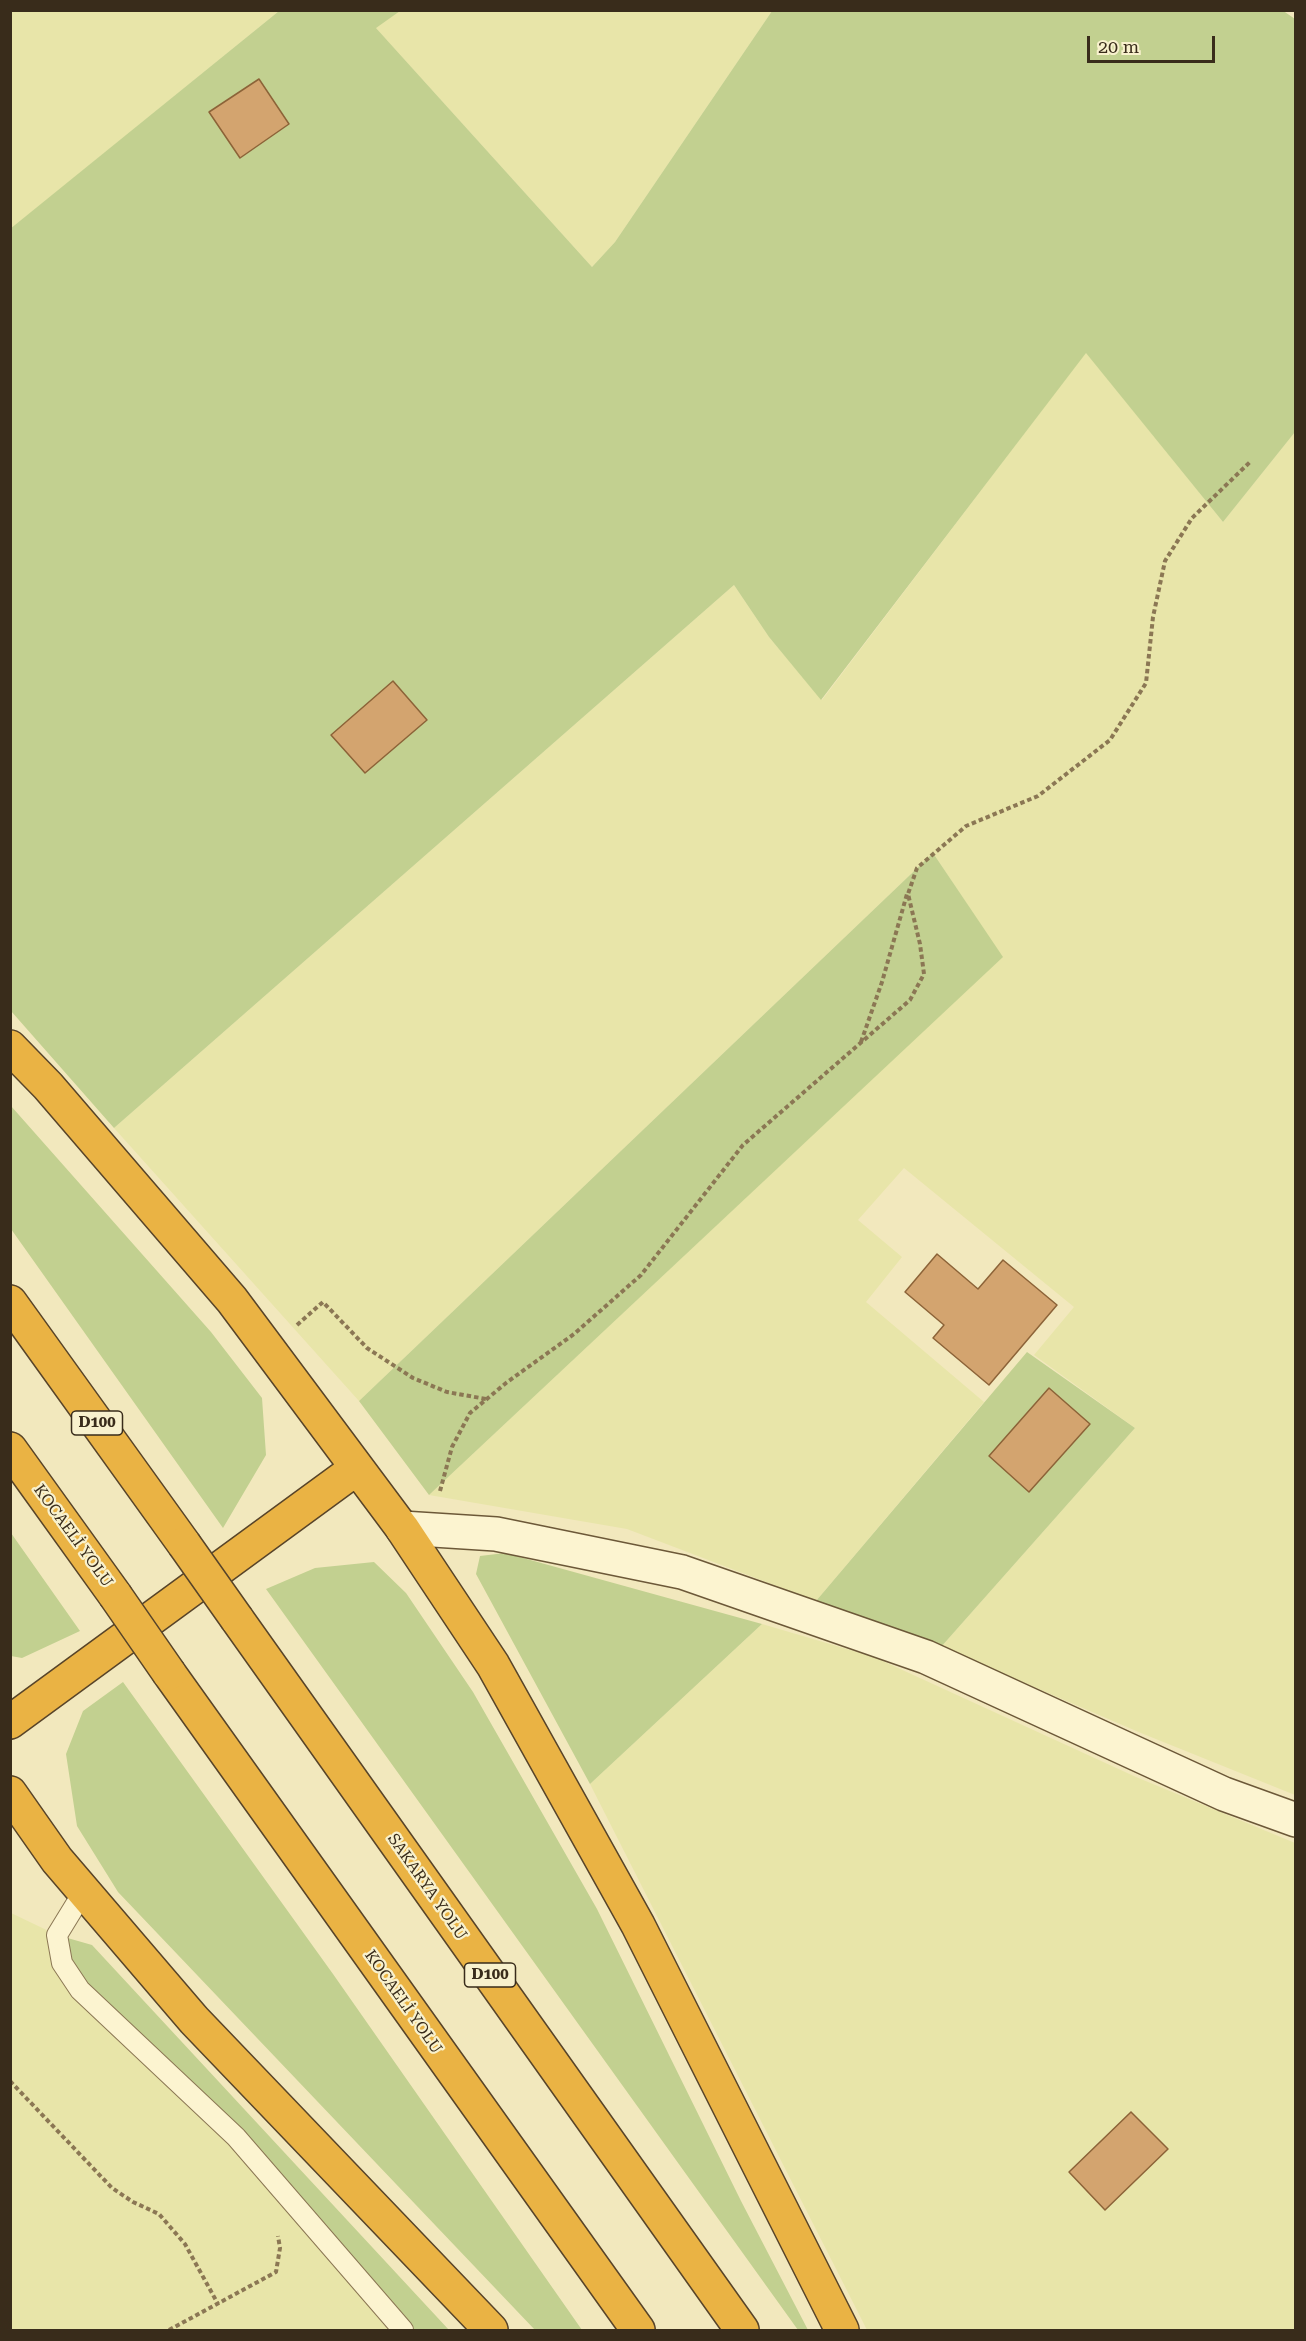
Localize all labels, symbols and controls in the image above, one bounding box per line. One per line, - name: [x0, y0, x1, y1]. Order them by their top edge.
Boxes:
- scale bar: [1090, 24, 1218, 62]
- text: 20 m: [1098, 36, 1139, 57]
- road number: D100: [72, 1411, 122, 1435]
- street label: KOCAELİ YOLU: [29, 1481, 117, 1591]
- street label: SAKARYA YOLU: [383, 1830, 471, 1944]
- street label: KOCAELİ YOLU: [360, 1946, 446, 2058]
- road number: D100: [464, 1963, 516, 1987]

